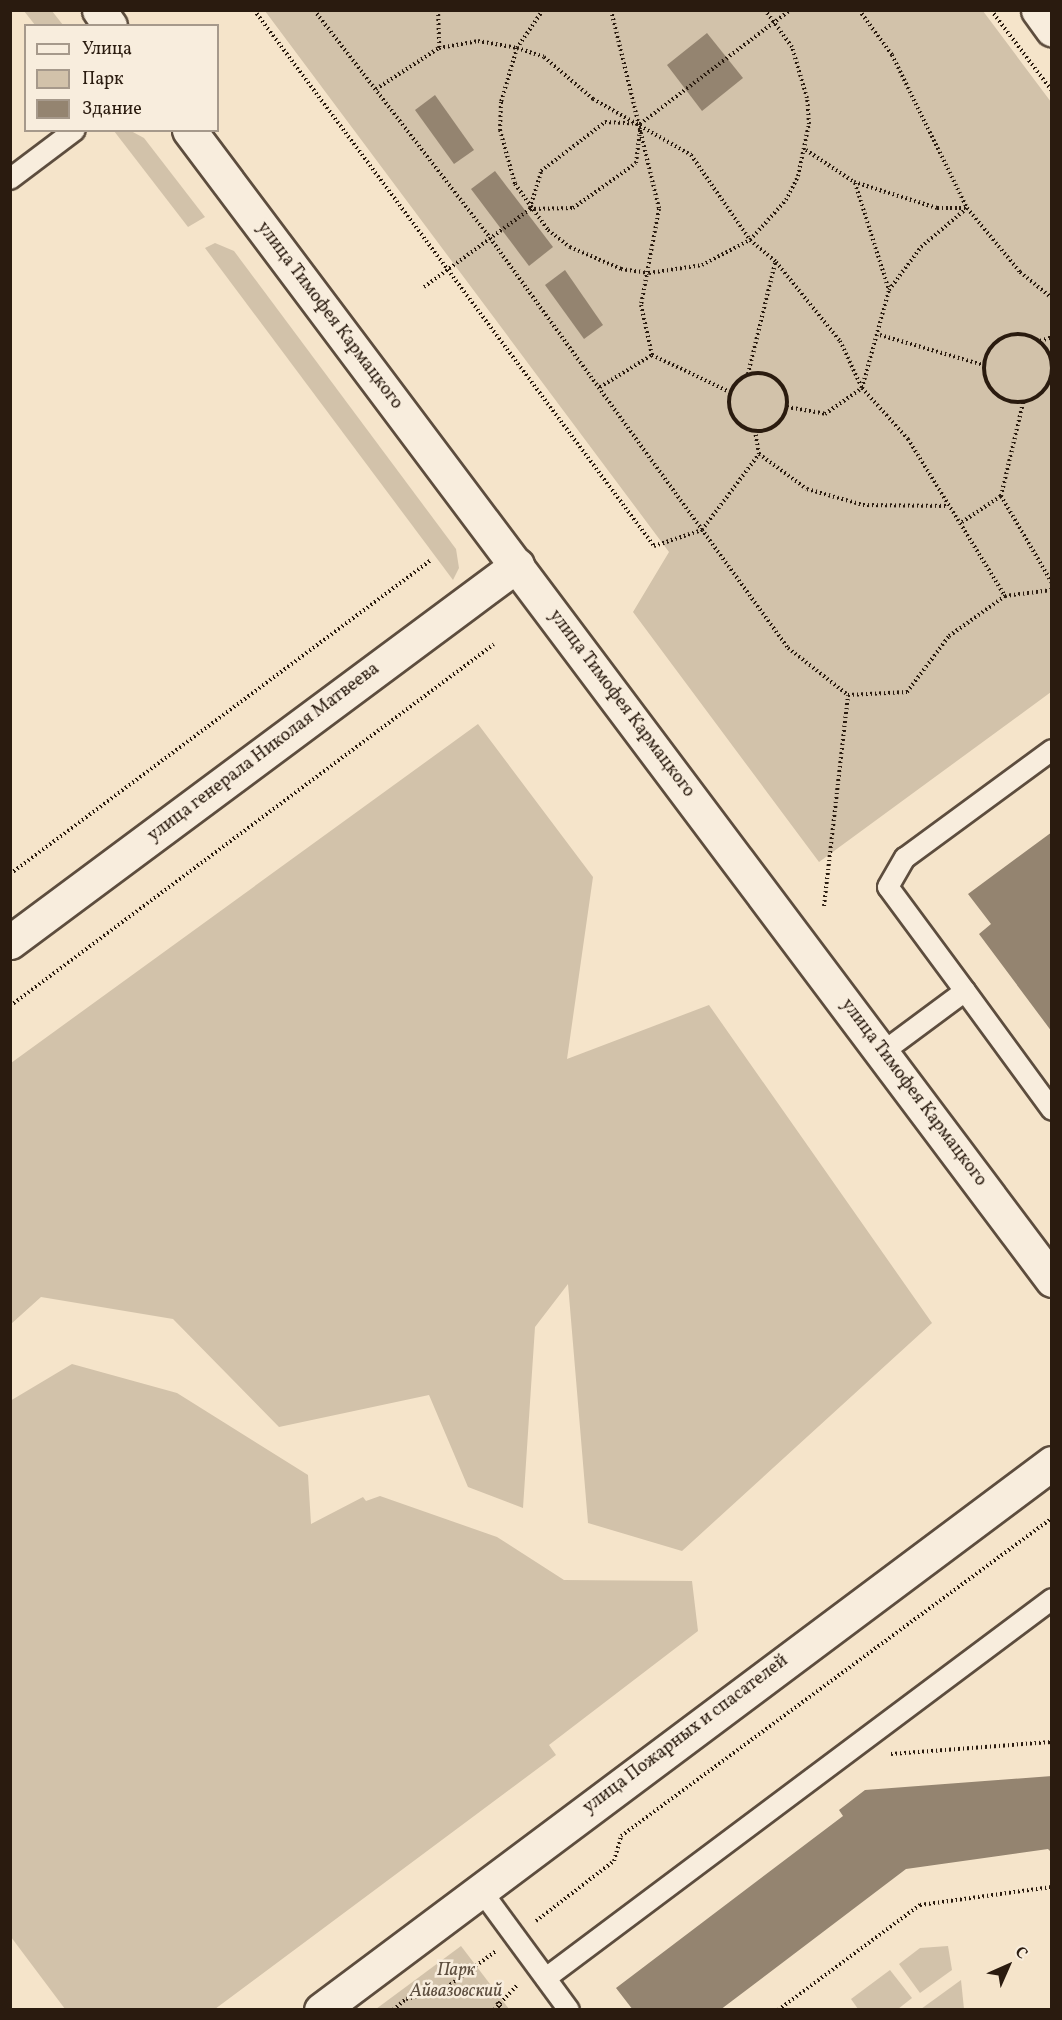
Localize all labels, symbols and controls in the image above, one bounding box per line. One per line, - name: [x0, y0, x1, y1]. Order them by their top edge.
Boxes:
- legend: [24, 24, 219, 132]
- text: Улица: [82, 37, 132, 62]
- text: Парк: [82, 67, 124, 92]
- text: Здание: [82, 97, 142, 122]
- street label: улица Тимофея Кармацкого: [251, 218, 407, 414]
- street label: улица Тимофея Кармацкого: [543, 606, 699, 802]
- street label: улица генерала Николая Матвеева: [144, 659, 384, 847]
- street label: улица Тимофея Кармацкого: [835, 995, 991, 1191]
- street label: улица Пожарных и спасателей: [579, 1651, 793, 1819]
- north arrow: [978, 1936, 1038, 1996]
- text: С: [1009, 1942, 1032, 1965]
- park label: Парк Айвазовский: [410, 1961, 502, 2004]

